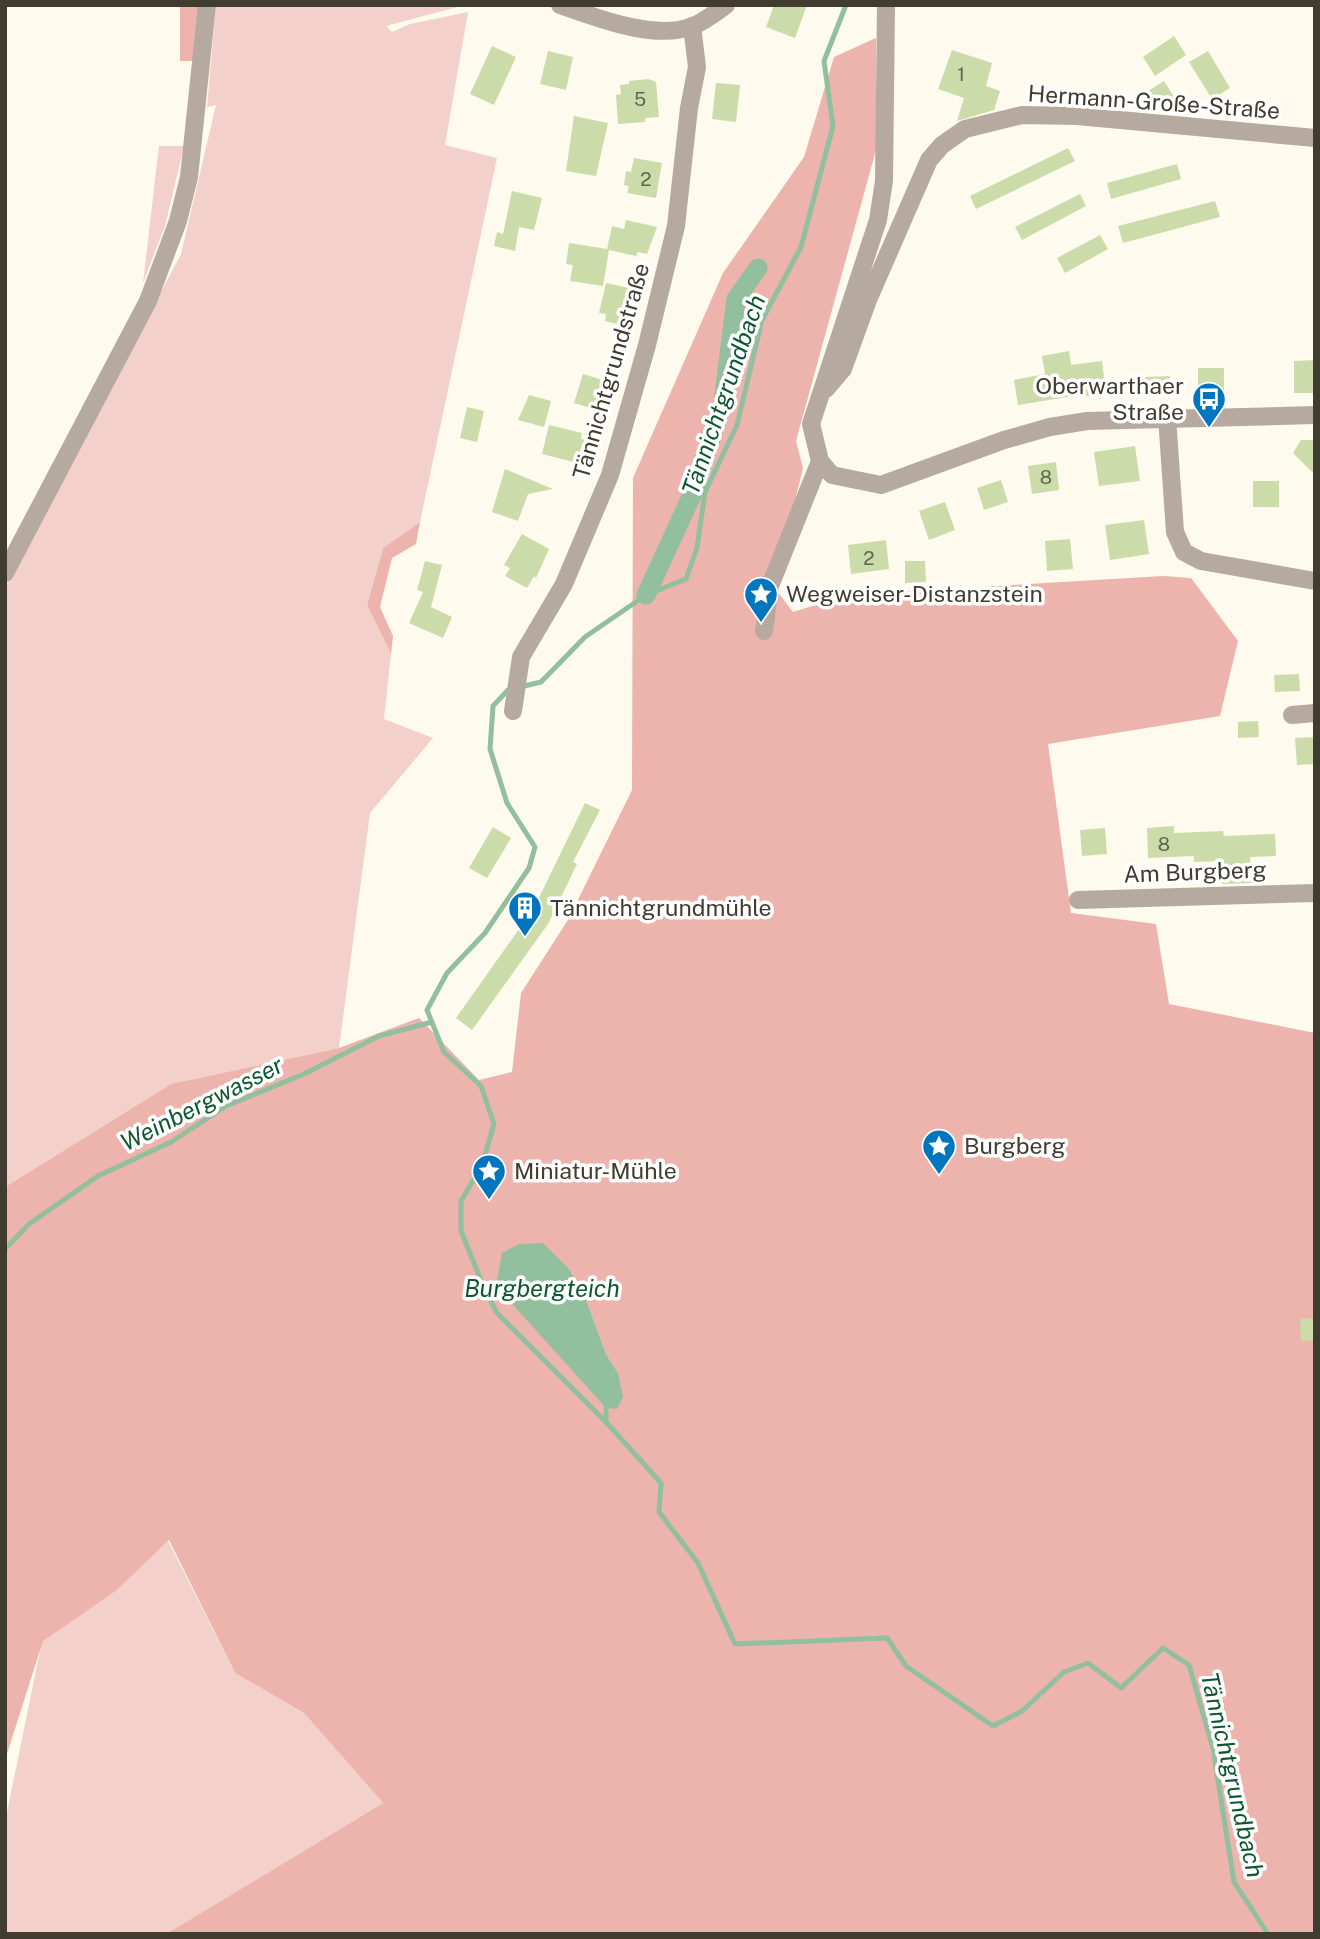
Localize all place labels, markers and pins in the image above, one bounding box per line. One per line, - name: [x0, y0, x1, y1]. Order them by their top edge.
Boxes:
- place label: Oberwarthaer Straße: [1035, 372, 1184, 425]
- bus stop icon: Oberwarthaer Straße: [1190, 380, 1228, 429]
- place icon: Wegweiser-Distanzstein: [742, 575, 780, 624]
- place label: Wegweiser-Distanzstein: [786, 580, 1043, 607]
- building icon: Tännichtgrundmühle: [506, 889, 544, 938]
- place label: Tännichtgrundmühle: [550, 894, 772, 921]
- place icon: Burgberg: [920, 1127, 958, 1176]
- place label: Burgberg: [964, 1132, 1066, 1159]
- place icon: Miniatur-Mühle: [470, 1152, 508, 1201]
- place label: Miniatur-Mühle: [514, 1157, 677, 1184]

